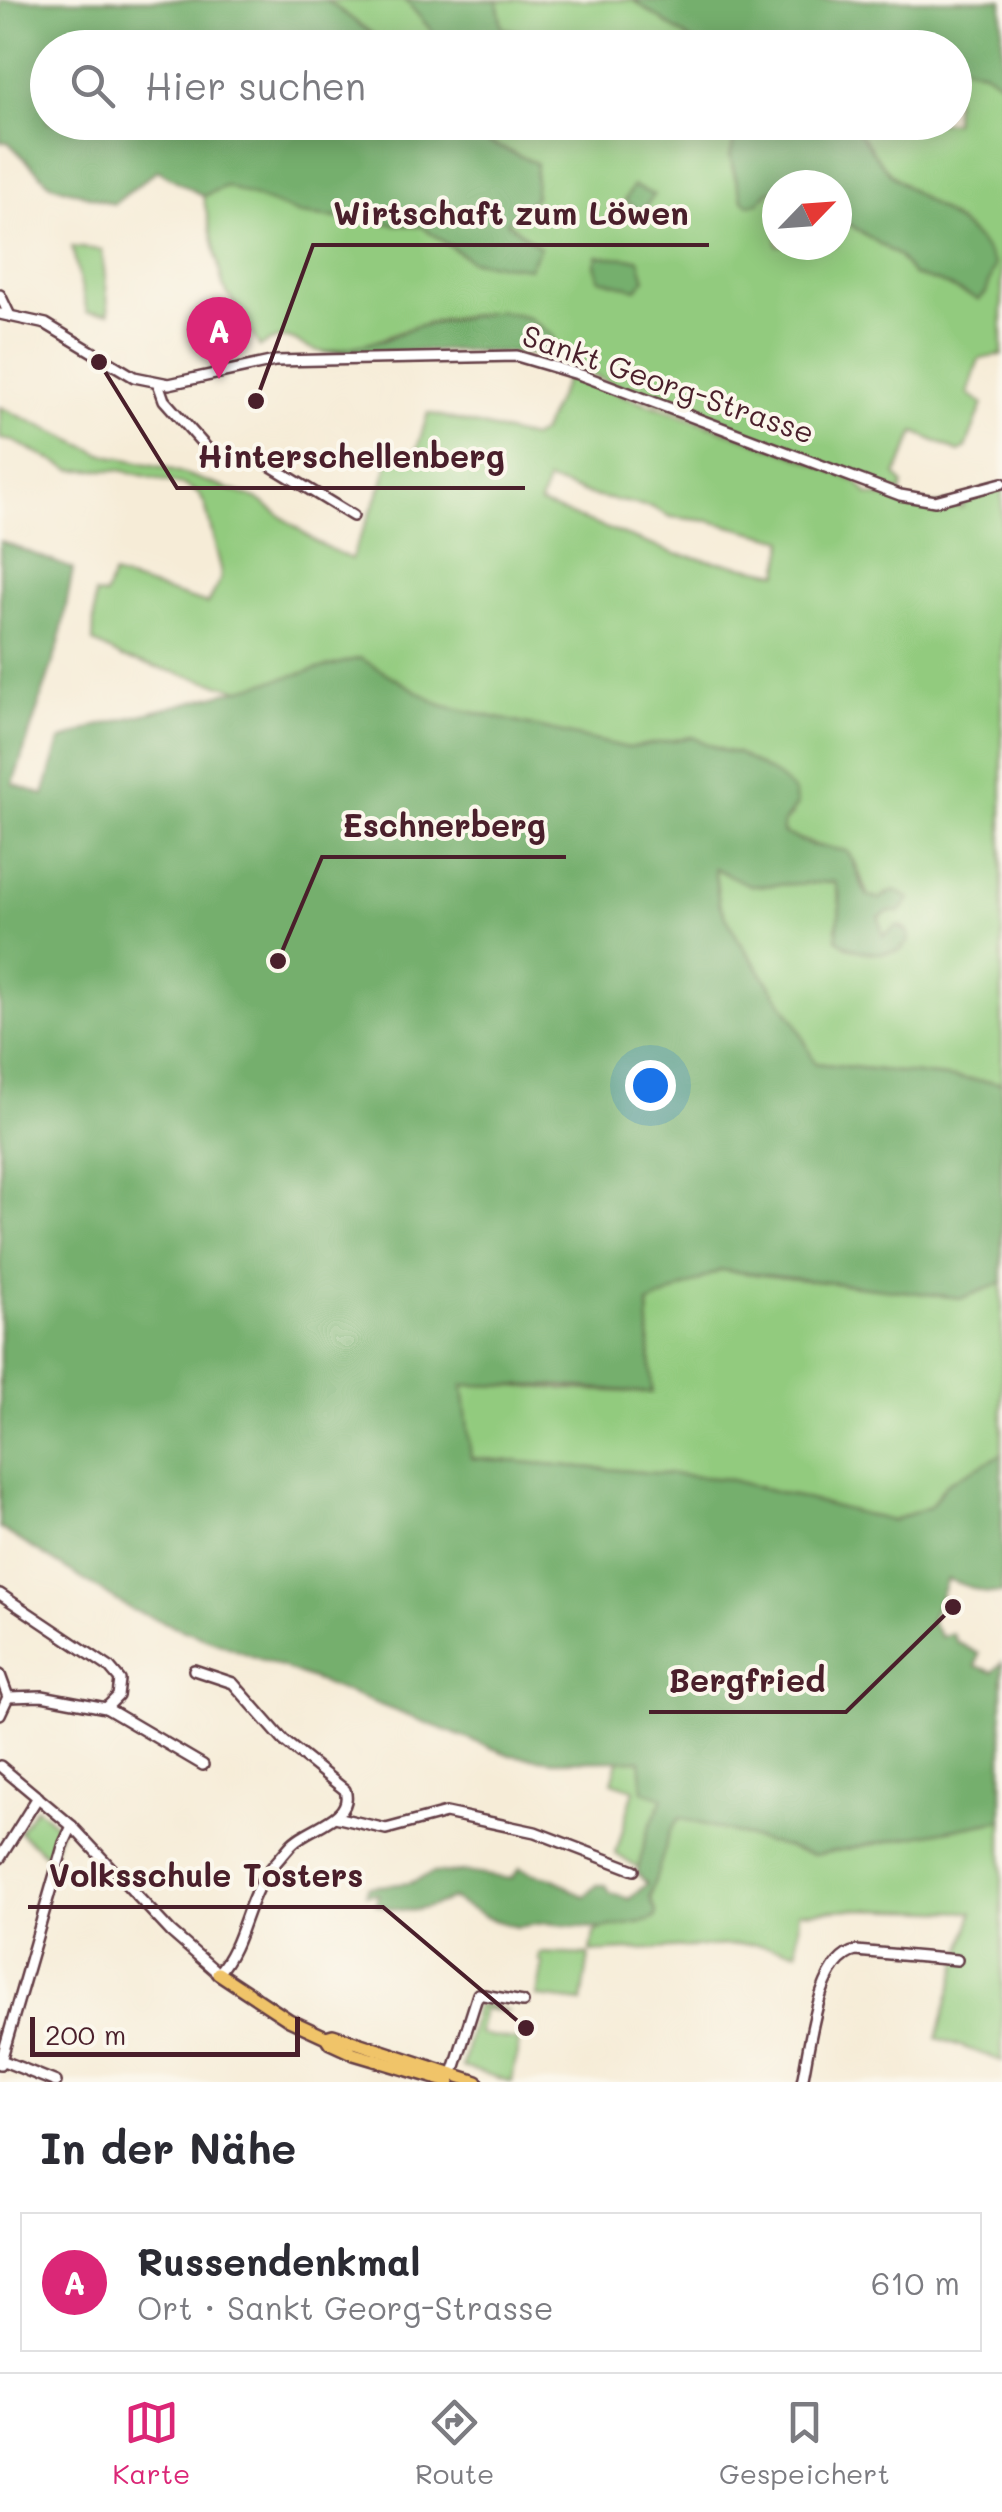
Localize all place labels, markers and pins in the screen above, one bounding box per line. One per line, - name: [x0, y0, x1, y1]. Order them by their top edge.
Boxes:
- callout: Wirtschaft zum Löwen: [313, 183, 709, 245]
- pin: A: [186, 296, 252, 379]
- callout: Hinterschellenberg: [177, 426, 525, 488]
- callout: Eschnerberg: [322, 795, 566, 857]
- callout: Bergfried: [649, 1650, 846, 1712]
- callout: Volksschule Tosters: [28, 1845, 383, 1907]

